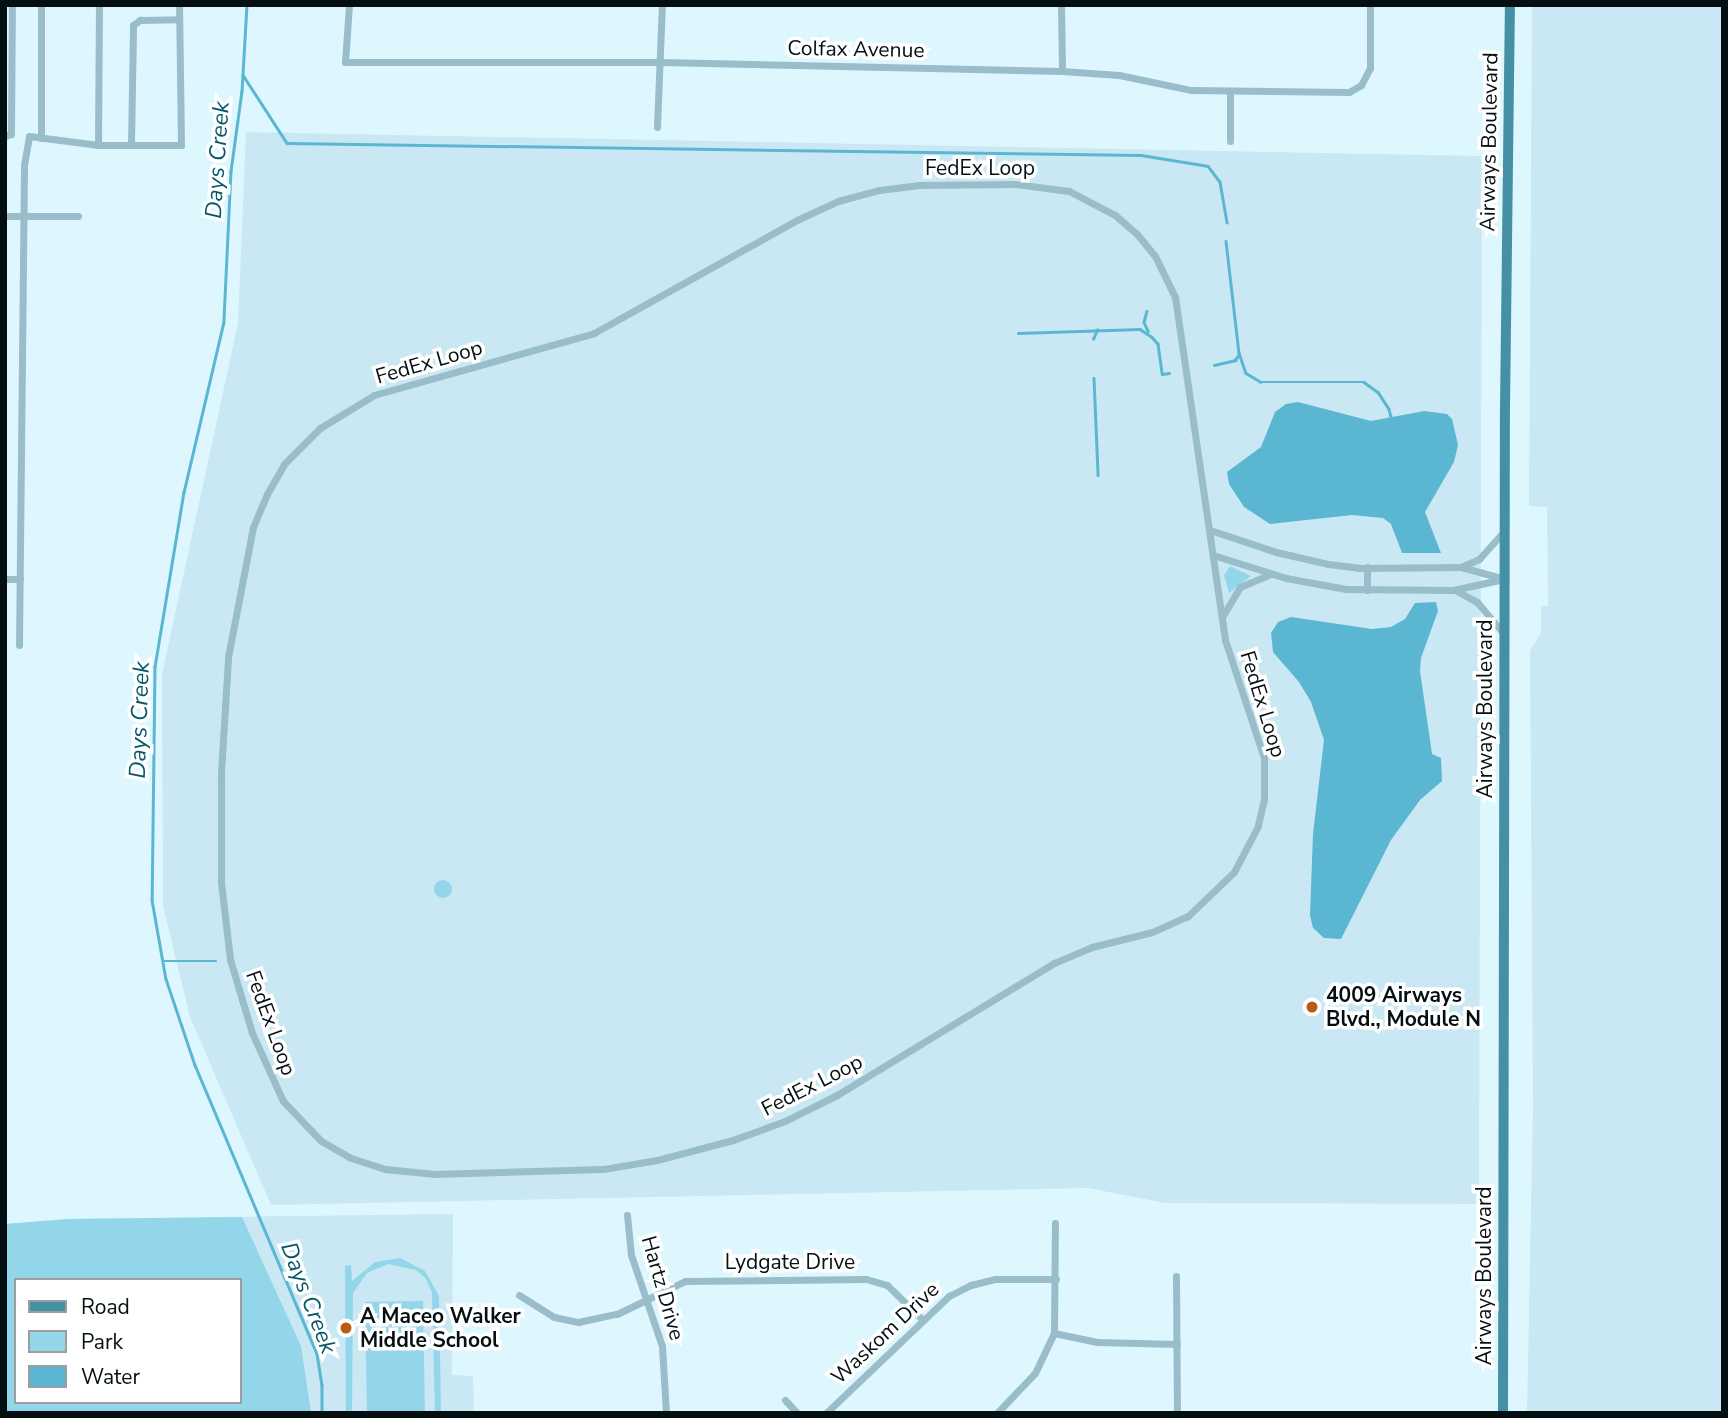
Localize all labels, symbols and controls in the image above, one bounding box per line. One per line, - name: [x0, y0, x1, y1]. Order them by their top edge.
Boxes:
- street label: Colfax Avenue: [787, 35, 925, 63]
- street label: Airways Boulevard: [1475, 52, 1503, 232]
- water label: Days Creek: [200, 101, 236, 219]
- street label: FedEx Loop: [925, 155, 1035, 181]
- street label: FedEx Loop: [373, 335, 485, 389]
- street label: Airways Boulevard: [1472, 619, 1498, 799]
- street label: FedEx Loop: [1235, 648, 1291, 760]
- water label: Days Creek: [124, 661, 156, 779]
- street label: FedEx Loop: [240, 967, 302, 1079]
- place label: 4009 Airways Blvd., Module N: [1326, 982, 1481, 1032]
- marker: 4009 Airways Blvd., Module N: [1304, 999, 1320, 1015]
- street label: FedEx Loop: [757, 1049, 867, 1121]
- street label: Airways Boulevard: [1471, 1186, 1497, 1366]
- street label: Hartz Drive: [636, 1233, 690, 1343]
- water label: Days Creek: [274, 1238, 342, 1358]
- street label: Lydgate Drive: [725, 1249, 855, 1275]
- street label: Waskom Drive: [826, 1277, 944, 1389]
- legend: [14, 1278, 242, 1404]
- text: Road: [81, 1293, 130, 1321]
- place label: A Maceo Walker Middle School: [360, 1303, 521, 1353]
- marker: A Maceo Walker Middle School: [338, 1320, 354, 1336]
- text: Park: [81, 1328, 123, 1356]
- text: Water: [81, 1363, 140, 1391]

